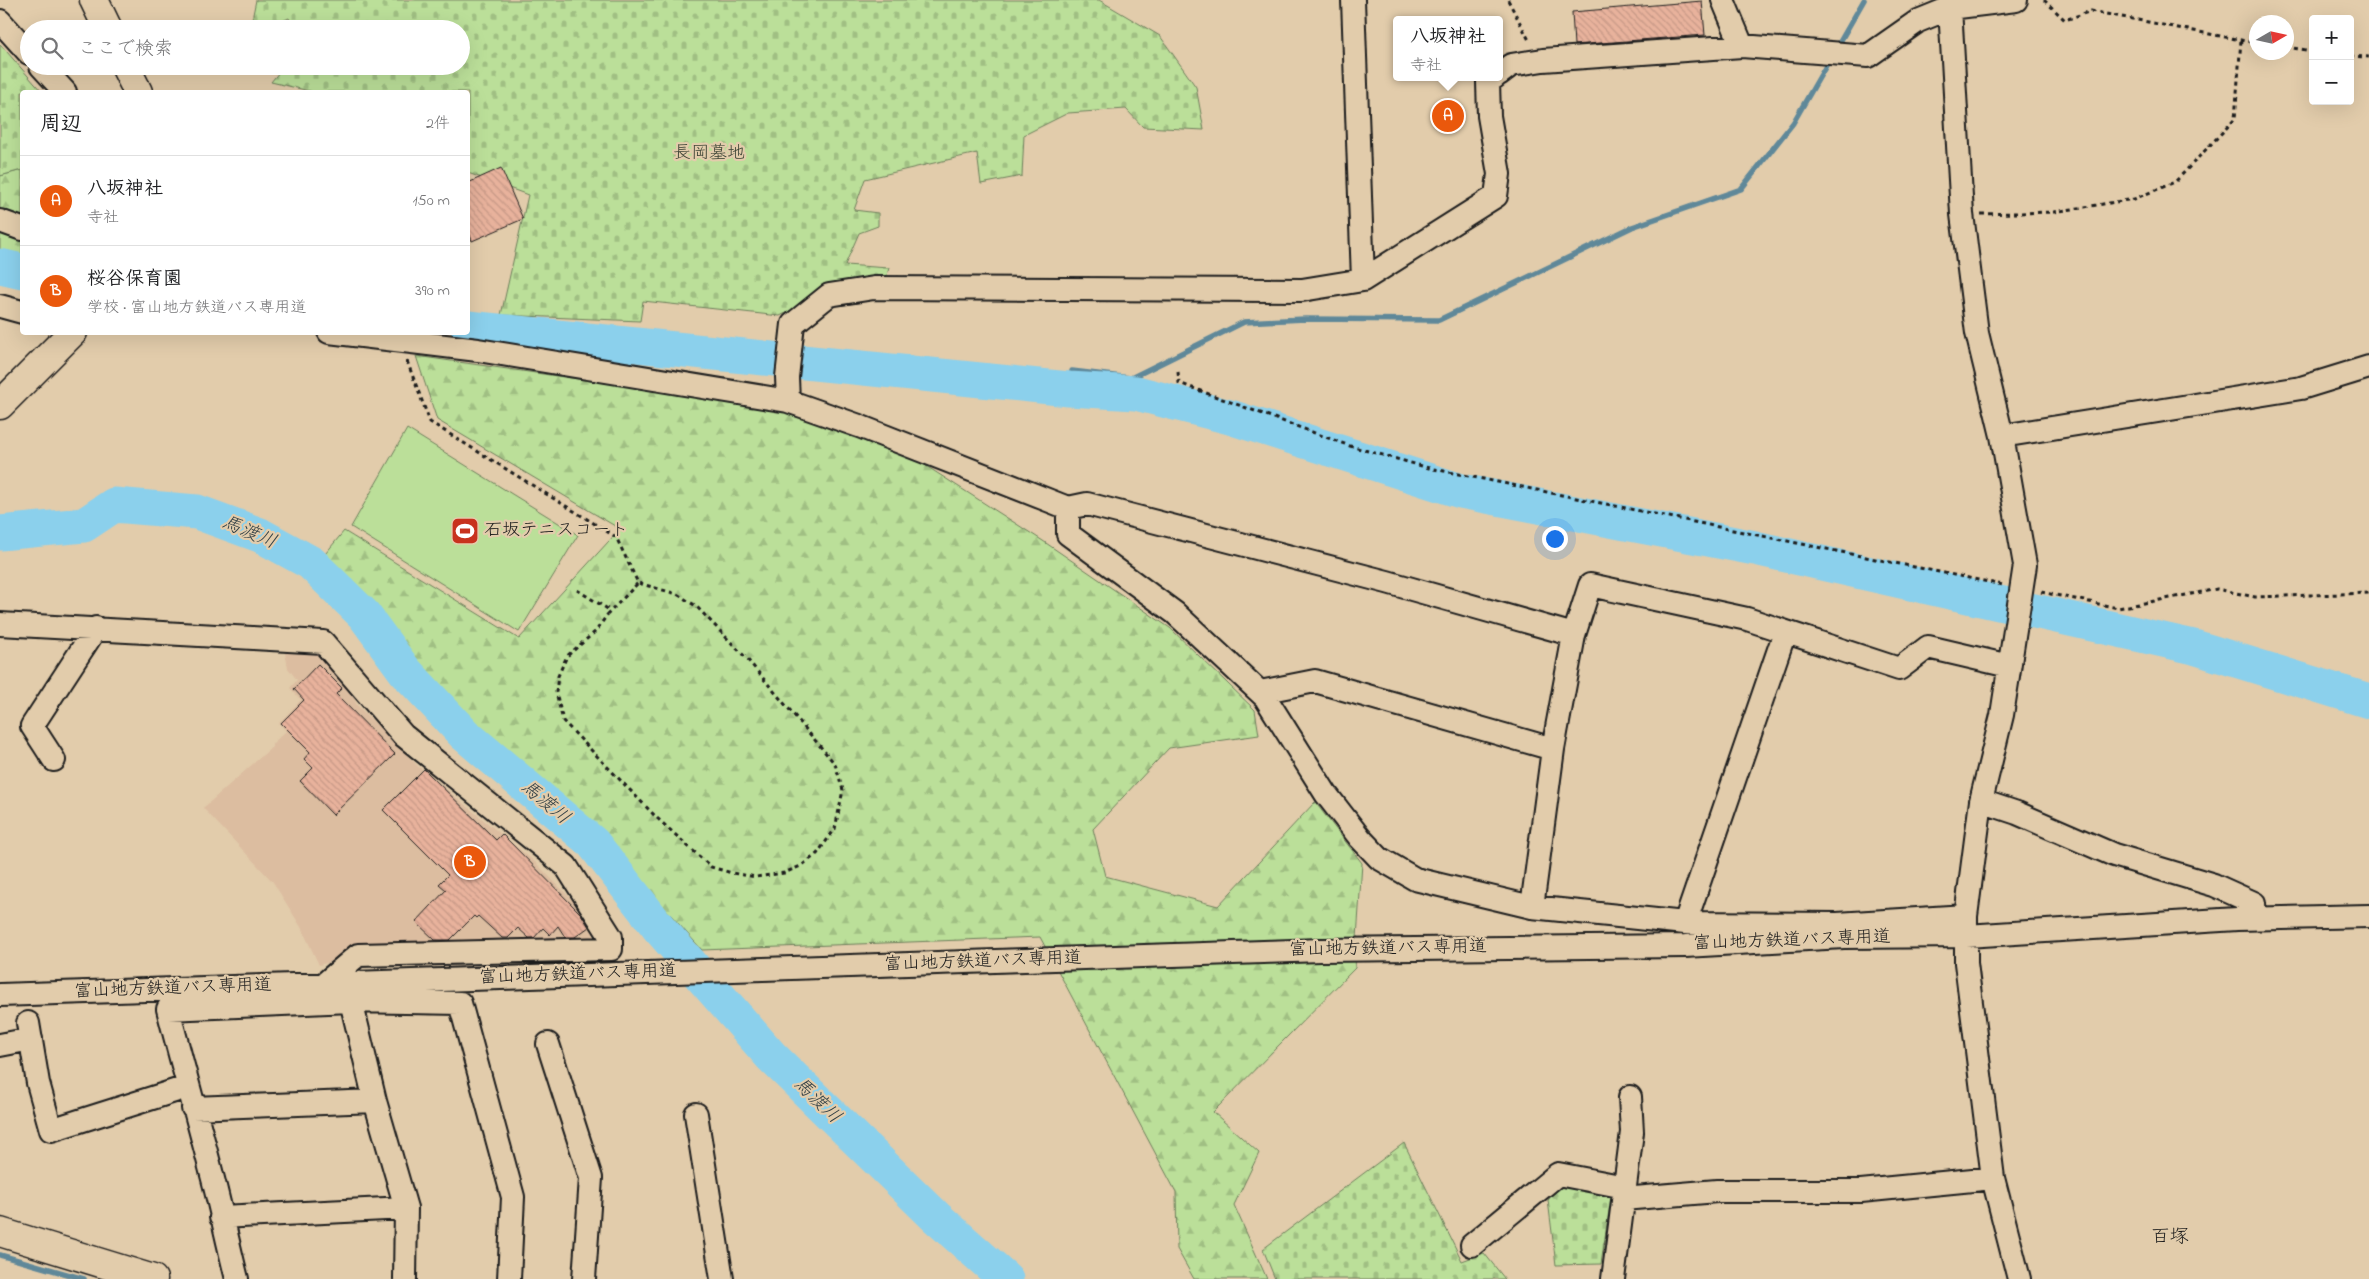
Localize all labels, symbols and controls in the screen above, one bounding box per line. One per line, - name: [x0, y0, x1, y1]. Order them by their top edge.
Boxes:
- north arrow: [2249, 15, 2294, 60]
- map controls: [2309, 15, 2354, 105]
- button: +: [2309, 15, 2354, 60]
- popup: [1393, 16, 1503, 81]
- search box: [20, 20, 470, 75]
- text: 八坂神社: [1410, 24, 1486, 51]
- icon: search: [38, 34, 66, 62]
- text: ここで検索: [78, 36, 173, 63]
- text: 寺社: [1410, 54, 1442, 78]
- button: −: [2309, 60, 2354, 105]
- pin: A: [1432, 97, 1464, 135]
- text: 周辺: [40, 110, 82, 140]
- text: 2件: [426, 112, 450, 136]
- park label: 長岡墓地: [673, 141, 745, 167]
- text: 八坂神社: [87, 176, 163, 203]
- text: A: [51, 189, 61, 213]
- text: 150 m: [412, 189, 450, 213]
- text: 寺社: [87, 206, 119, 230]
- text: 桜谷保育園: [87, 266, 182, 293]
- text: B: [51, 279, 61, 303]
- text: 390 m: [415, 279, 450, 303]
- text: 学校 · 富山地方鉄道バス専用道: [87, 296, 306, 320]
- water label: 馬渡川: [217, 509, 281, 557]
- sports icon: 石坂テニスコート: [450, 516, 480, 546]
- place label: 石坂テニスコート: [484, 518, 628, 544]
- your location: [1542, 526, 1568, 552]
- water label: 馬渡川: [514, 774, 576, 832]
- pin: B: [454, 843, 486, 881]
- street label: 富山地方鉄道バス専用道: [1693, 925, 1891, 957]
- street label: 富山地方鉄道バス専用道: [1289, 934, 1487, 964]
- street label: 富山地方鉄道バス専用道: [884, 946, 1082, 978]
- street label: 富山地方鉄道バス専用道: [479, 959, 677, 991]
- street label: 富山地方鉄道バス専用道: [74, 973, 272, 1005]
- water label: 馬渡川: [787, 1071, 847, 1131]
- district label: 百塚: [2151, 1224, 2189, 1251]

